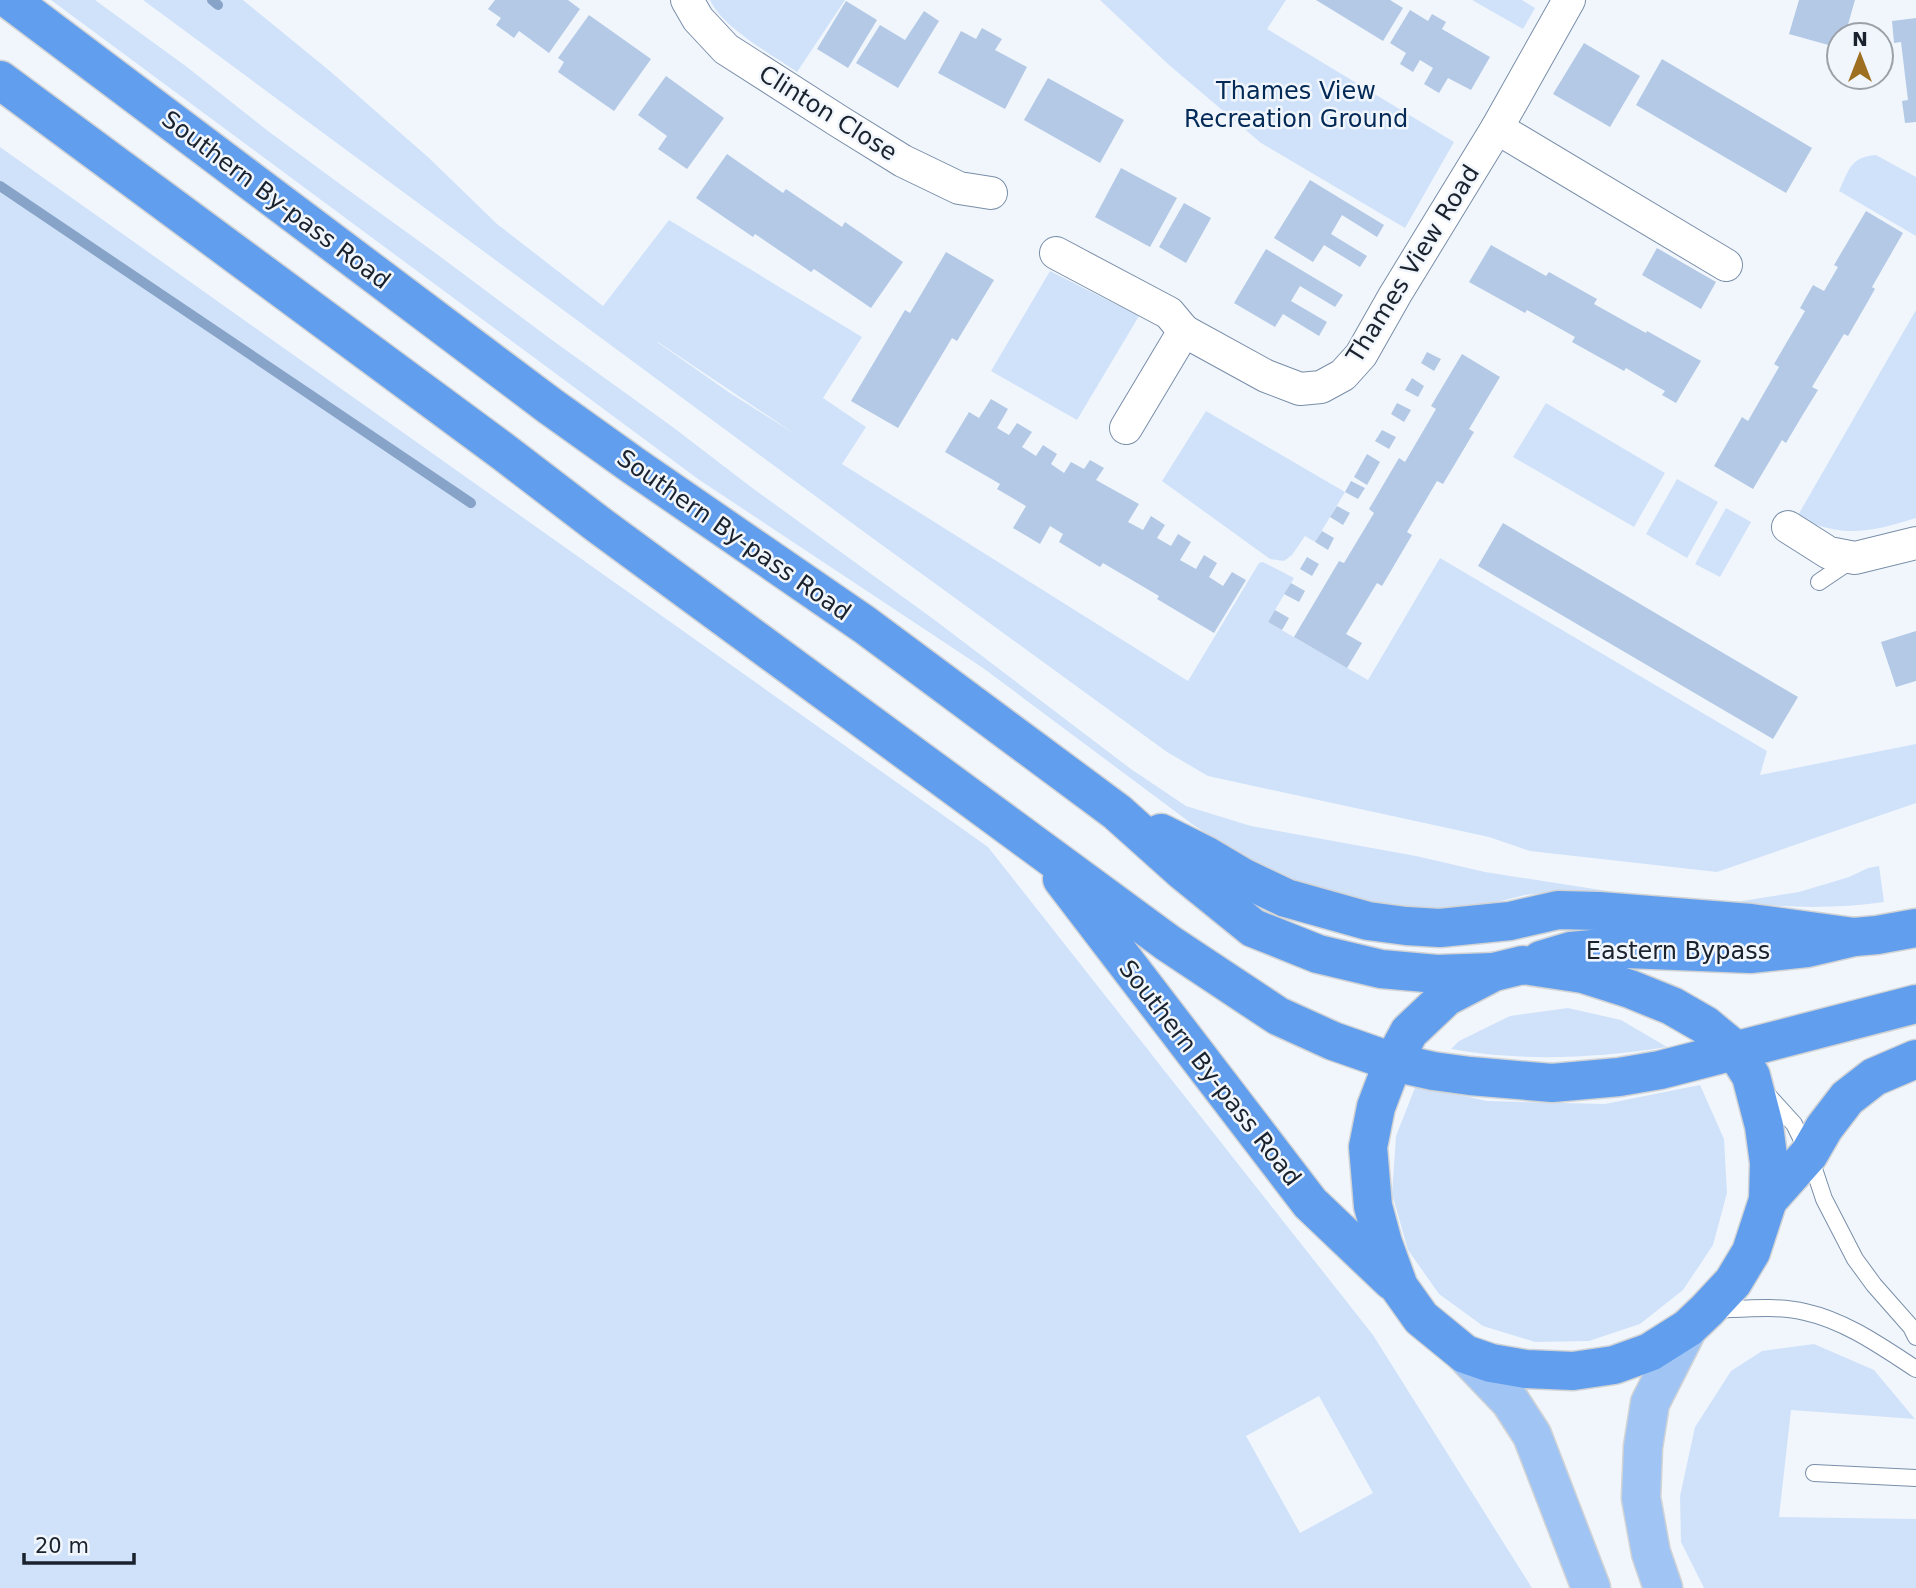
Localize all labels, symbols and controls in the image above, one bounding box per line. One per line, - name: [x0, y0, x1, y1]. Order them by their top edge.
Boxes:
- north arrow: [1825, 21, 1895, 91]
- text: N: [1852, 28, 1868, 50]
- street label: Clinton Close: [754, 59, 902, 167]
- park label: Thames View Recreation Ground: [1184, 77, 1408, 133]
- street label: Southern By-pass Road: [156, 105, 396, 295]
- street label: Thames View Road: [1340, 160, 1485, 369]
- street label: Southern By-pass Road: [612, 444, 856, 626]
- street label: Eastern Bypass: [1586, 937, 1770, 965]
- street label: Southern By-pass Road: [1113, 955, 1307, 1191]
- scale bar: [24, 1522, 135, 1566]
- text: 20 m: [35, 1534, 89, 1558]

